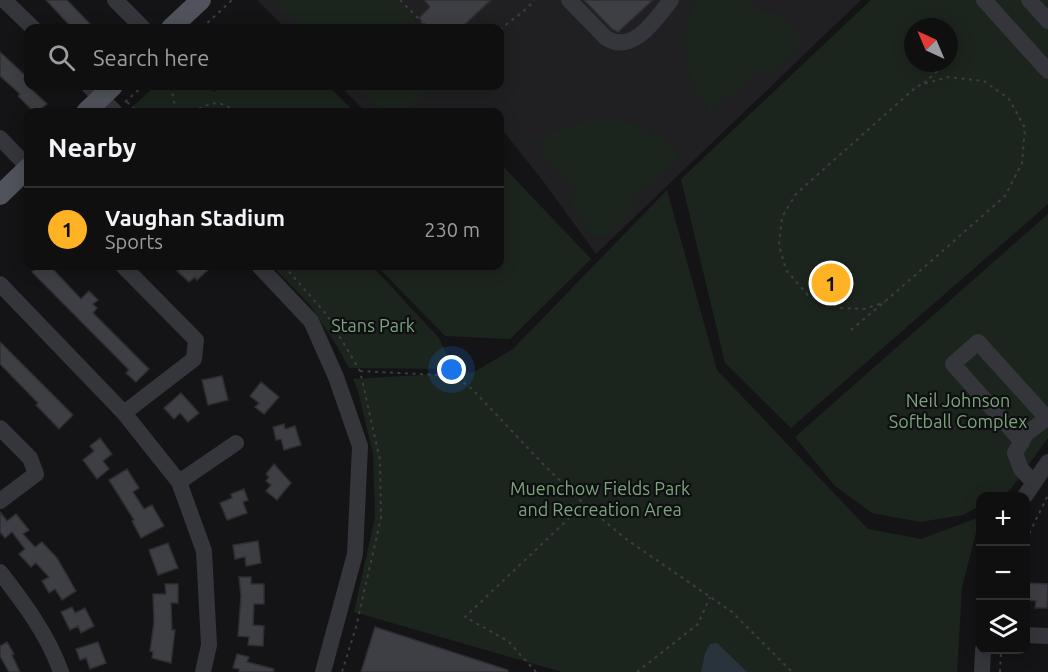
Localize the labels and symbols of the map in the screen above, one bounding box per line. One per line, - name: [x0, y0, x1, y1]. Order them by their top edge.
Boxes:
- north arrow: [904, 18, 958, 72]
- pin: 1: [812, 260, 850, 306]
- park label: Stans Park: [331, 315, 415, 335]
- your location: [437, 355, 466, 384]
- park label: Neil Johnson Softball Complex: [889, 390, 1027, 431]
- park label: Muenchow Fields Park and Recreation Area: [510, 478, 690, 519]

